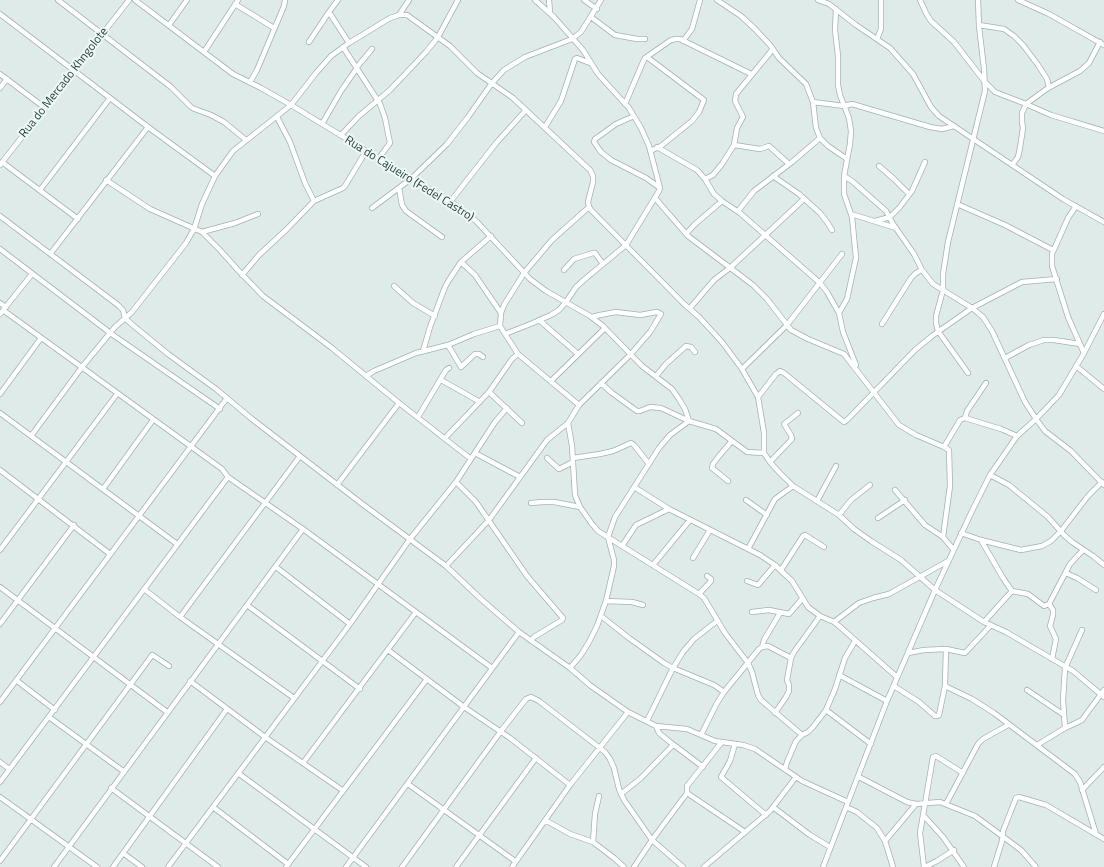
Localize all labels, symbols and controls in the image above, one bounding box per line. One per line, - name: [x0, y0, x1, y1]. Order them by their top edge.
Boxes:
- street label: Rua do Mercado Khngolote: [16, 25, 112, 141]
- street label: Rua do Cajueiro (Fedel Castro): [342, 133, 476, 225]

